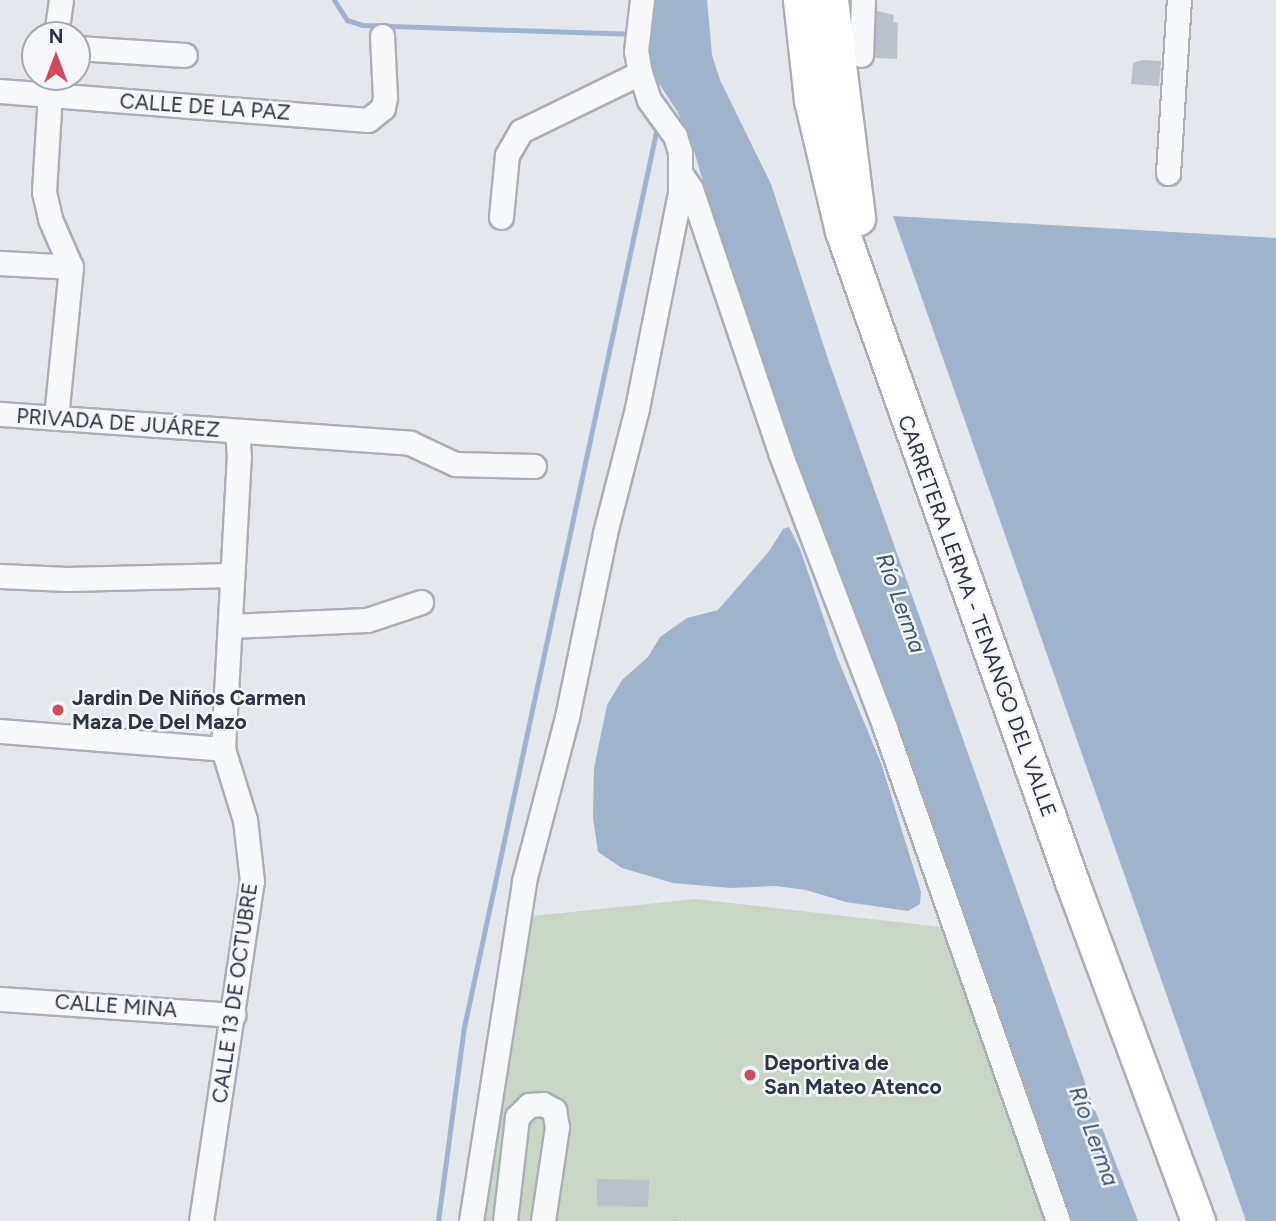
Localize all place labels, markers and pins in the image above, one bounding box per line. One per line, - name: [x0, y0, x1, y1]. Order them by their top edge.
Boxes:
- place label: Jardin De Niños Carmen Maza De Del Mazo: [72, 685, 306, 735]
- marker: Jardin De Niños Carmen Maza De Del Mazo: [50, 702, 66, 718]
- place label: Deportiva de San Mateo Atenco: [764, 1050, 942, 1100]
- marker: Deportiva de San Mateo Atenco: [742, 1067, 758, 1083]

